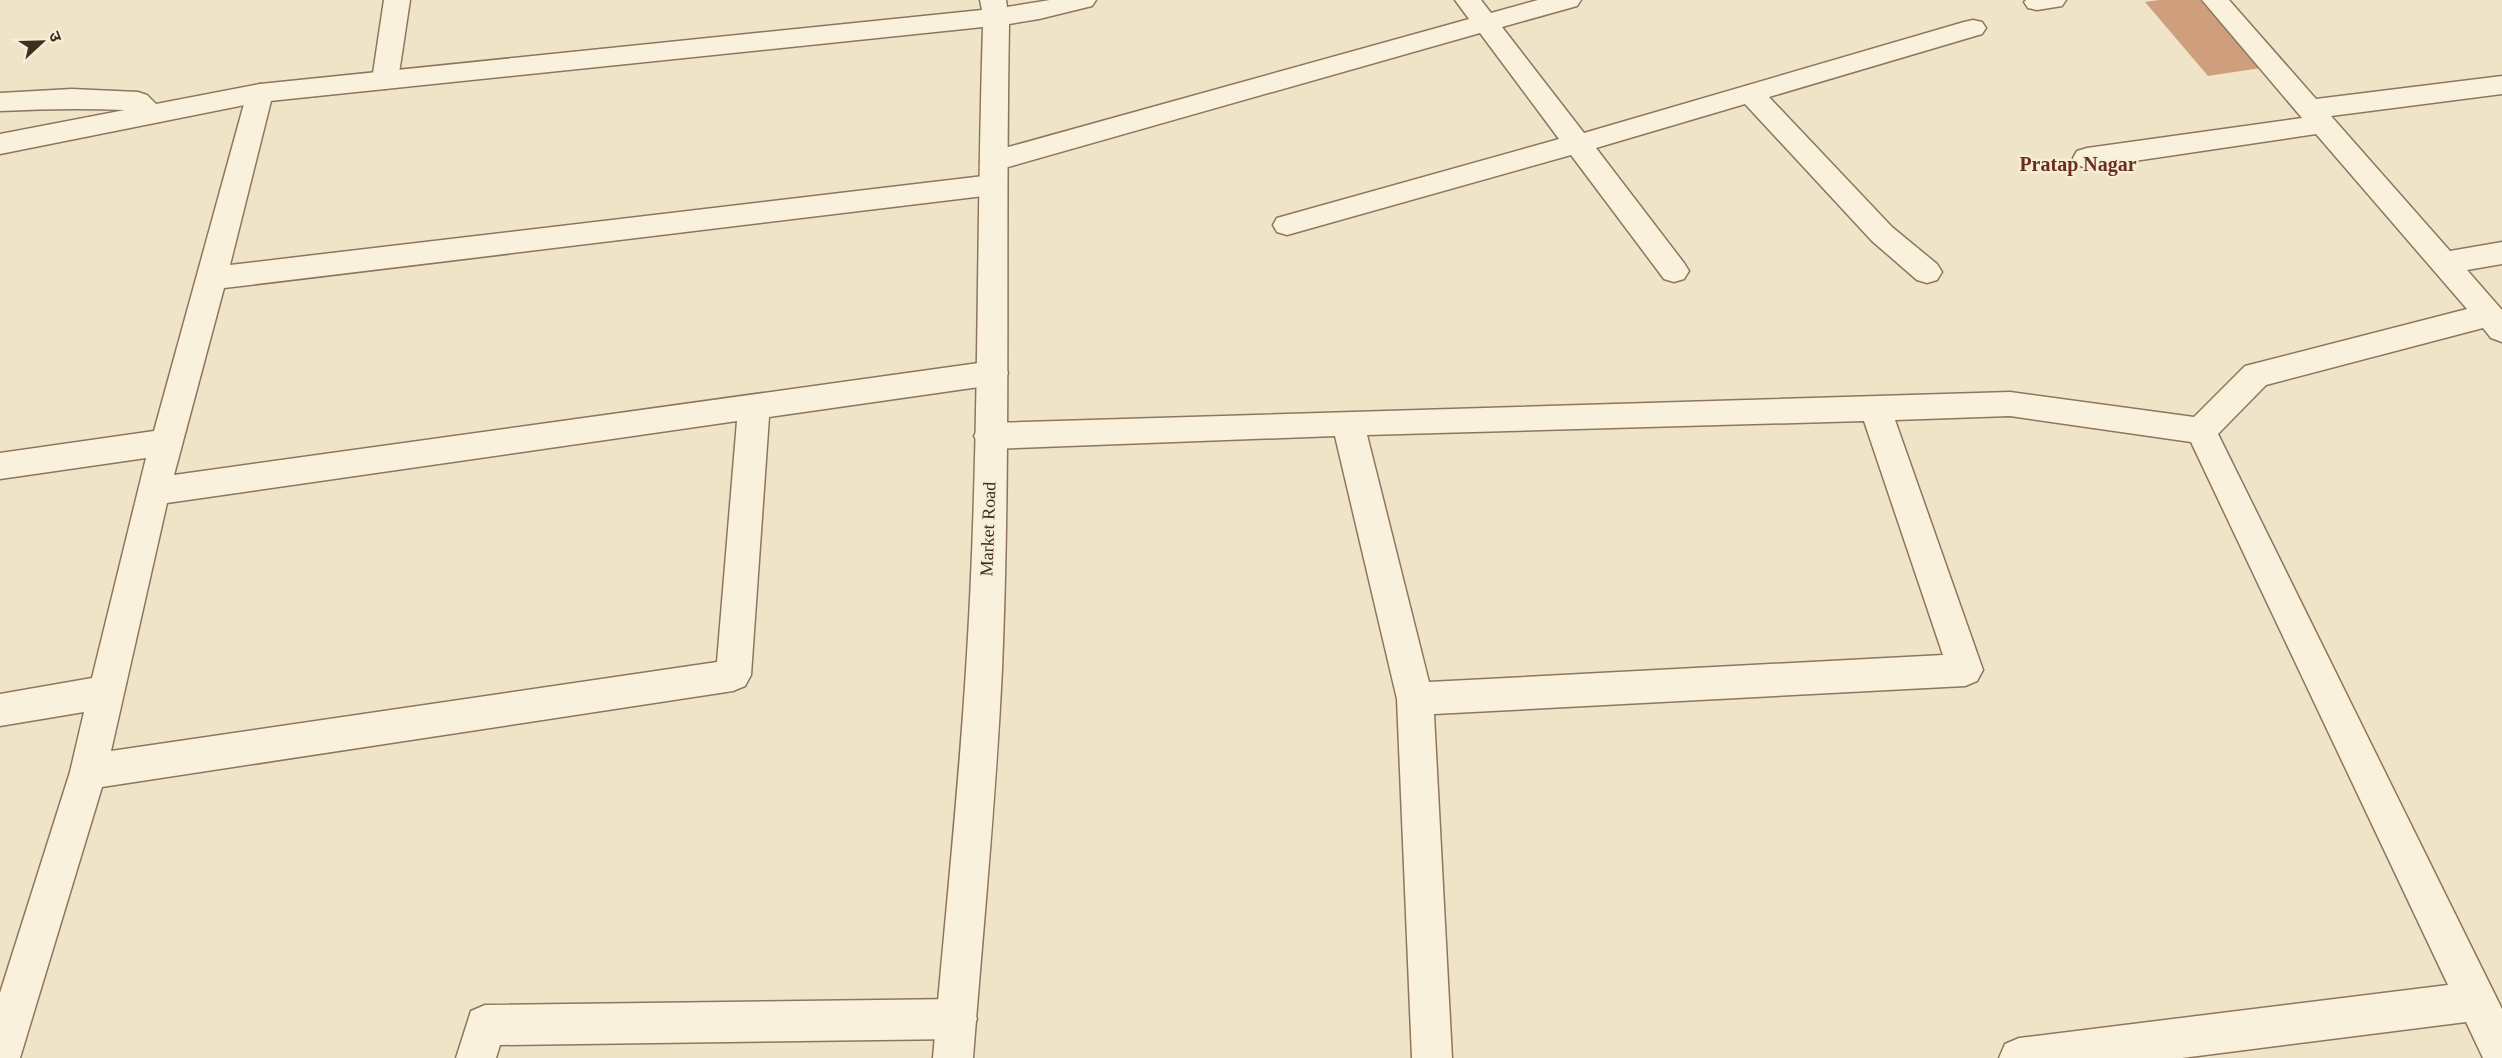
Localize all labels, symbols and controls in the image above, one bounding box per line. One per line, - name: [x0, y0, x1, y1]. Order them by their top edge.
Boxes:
- north arrow: [12, 12, 72, 72]
- text: उ: [46, 29, 65, 45]
- district label: Pratap Nagar: [2019, 153, 2137, 176]
- street label: Market Road: [976, 481, 1000, 577]

